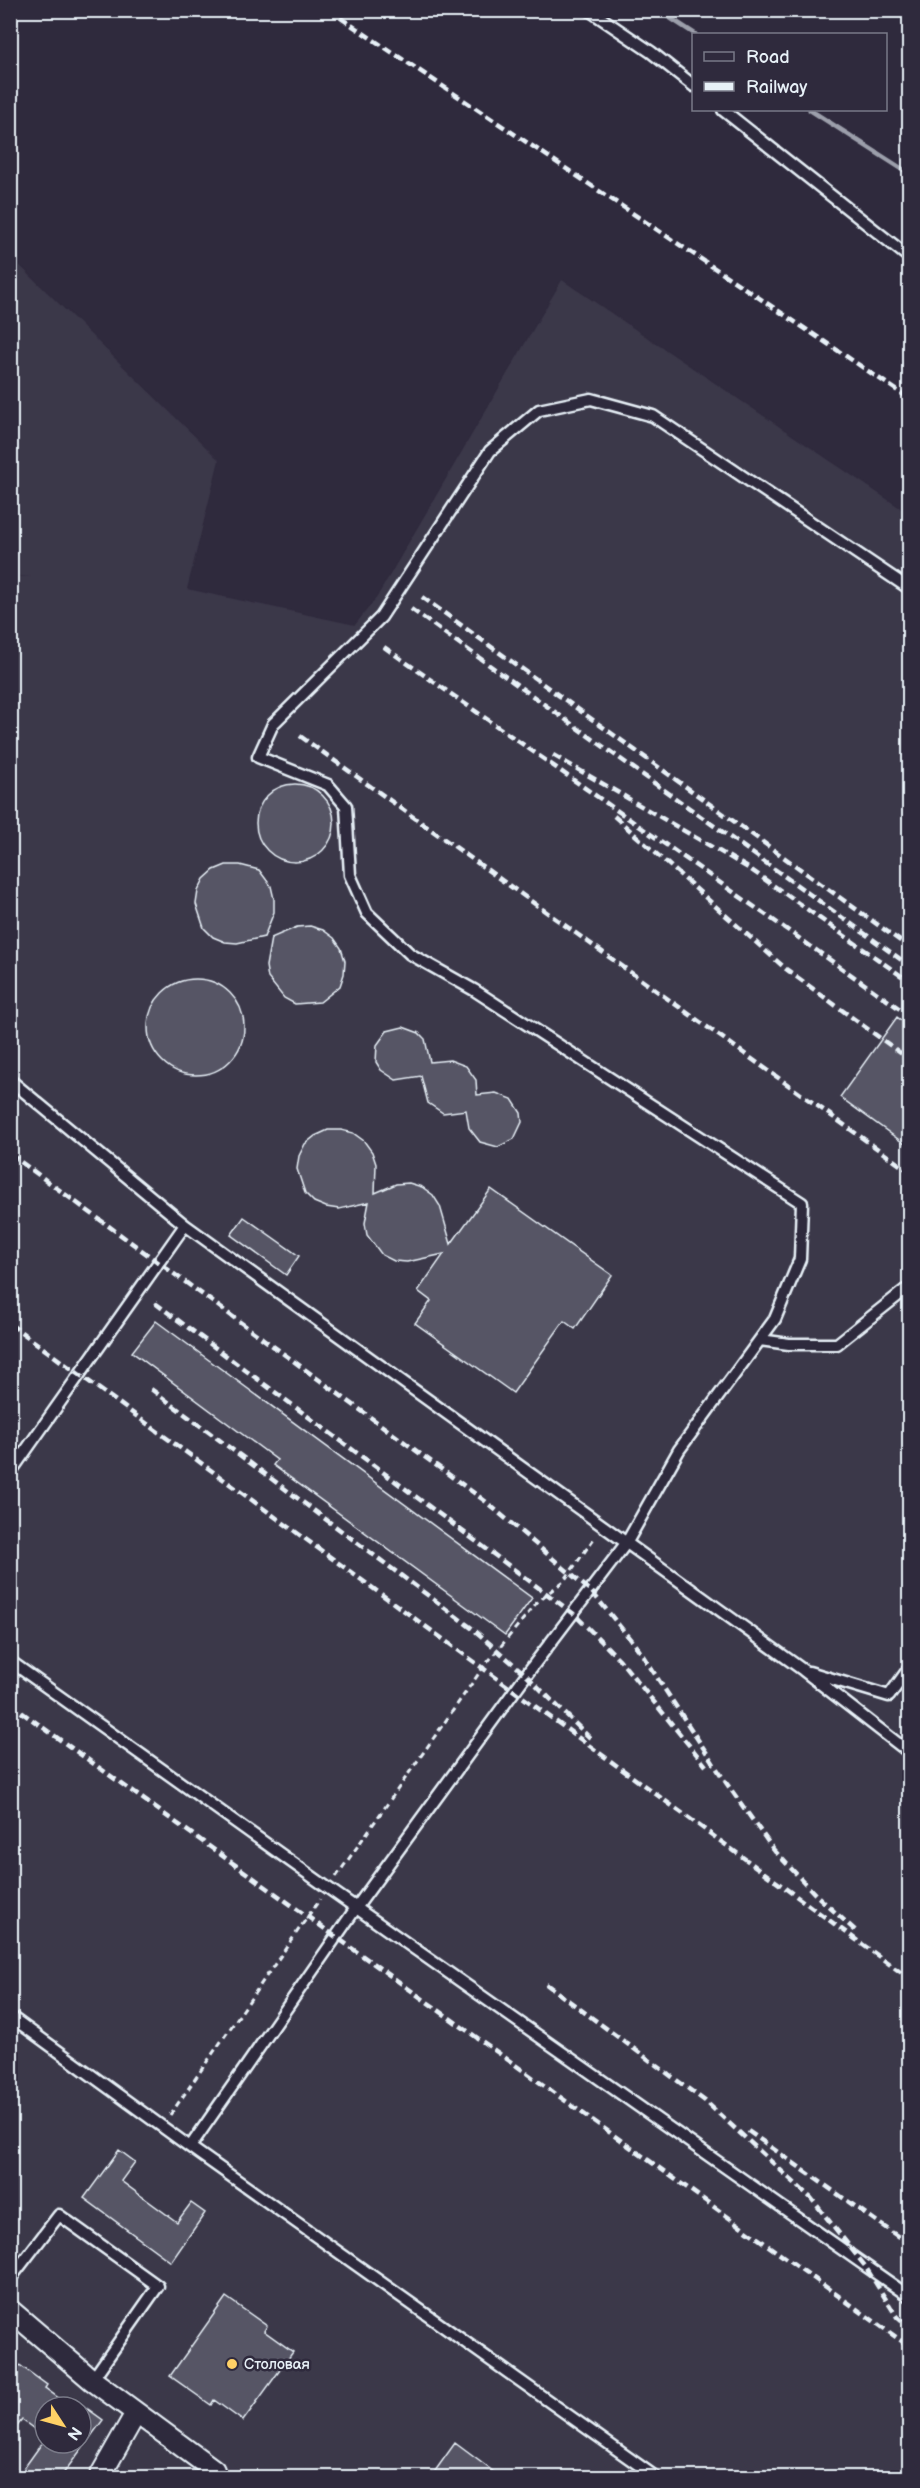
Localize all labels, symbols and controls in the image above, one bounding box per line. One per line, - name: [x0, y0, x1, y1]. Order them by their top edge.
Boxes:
- legend: [692, 33, 887, 111]
- text: Road: [746, 47, 790, 68]
- text: Railway: [746, 77, 808, 98]
- place label: Столовая: [244, 2355, 310, 2374]
- marker: Столовая: [225, 2357, 239, 2371]
- north arrow: [33, 2395, 93, 2455]
- text: N: [63, 2422, 85, 2443]

